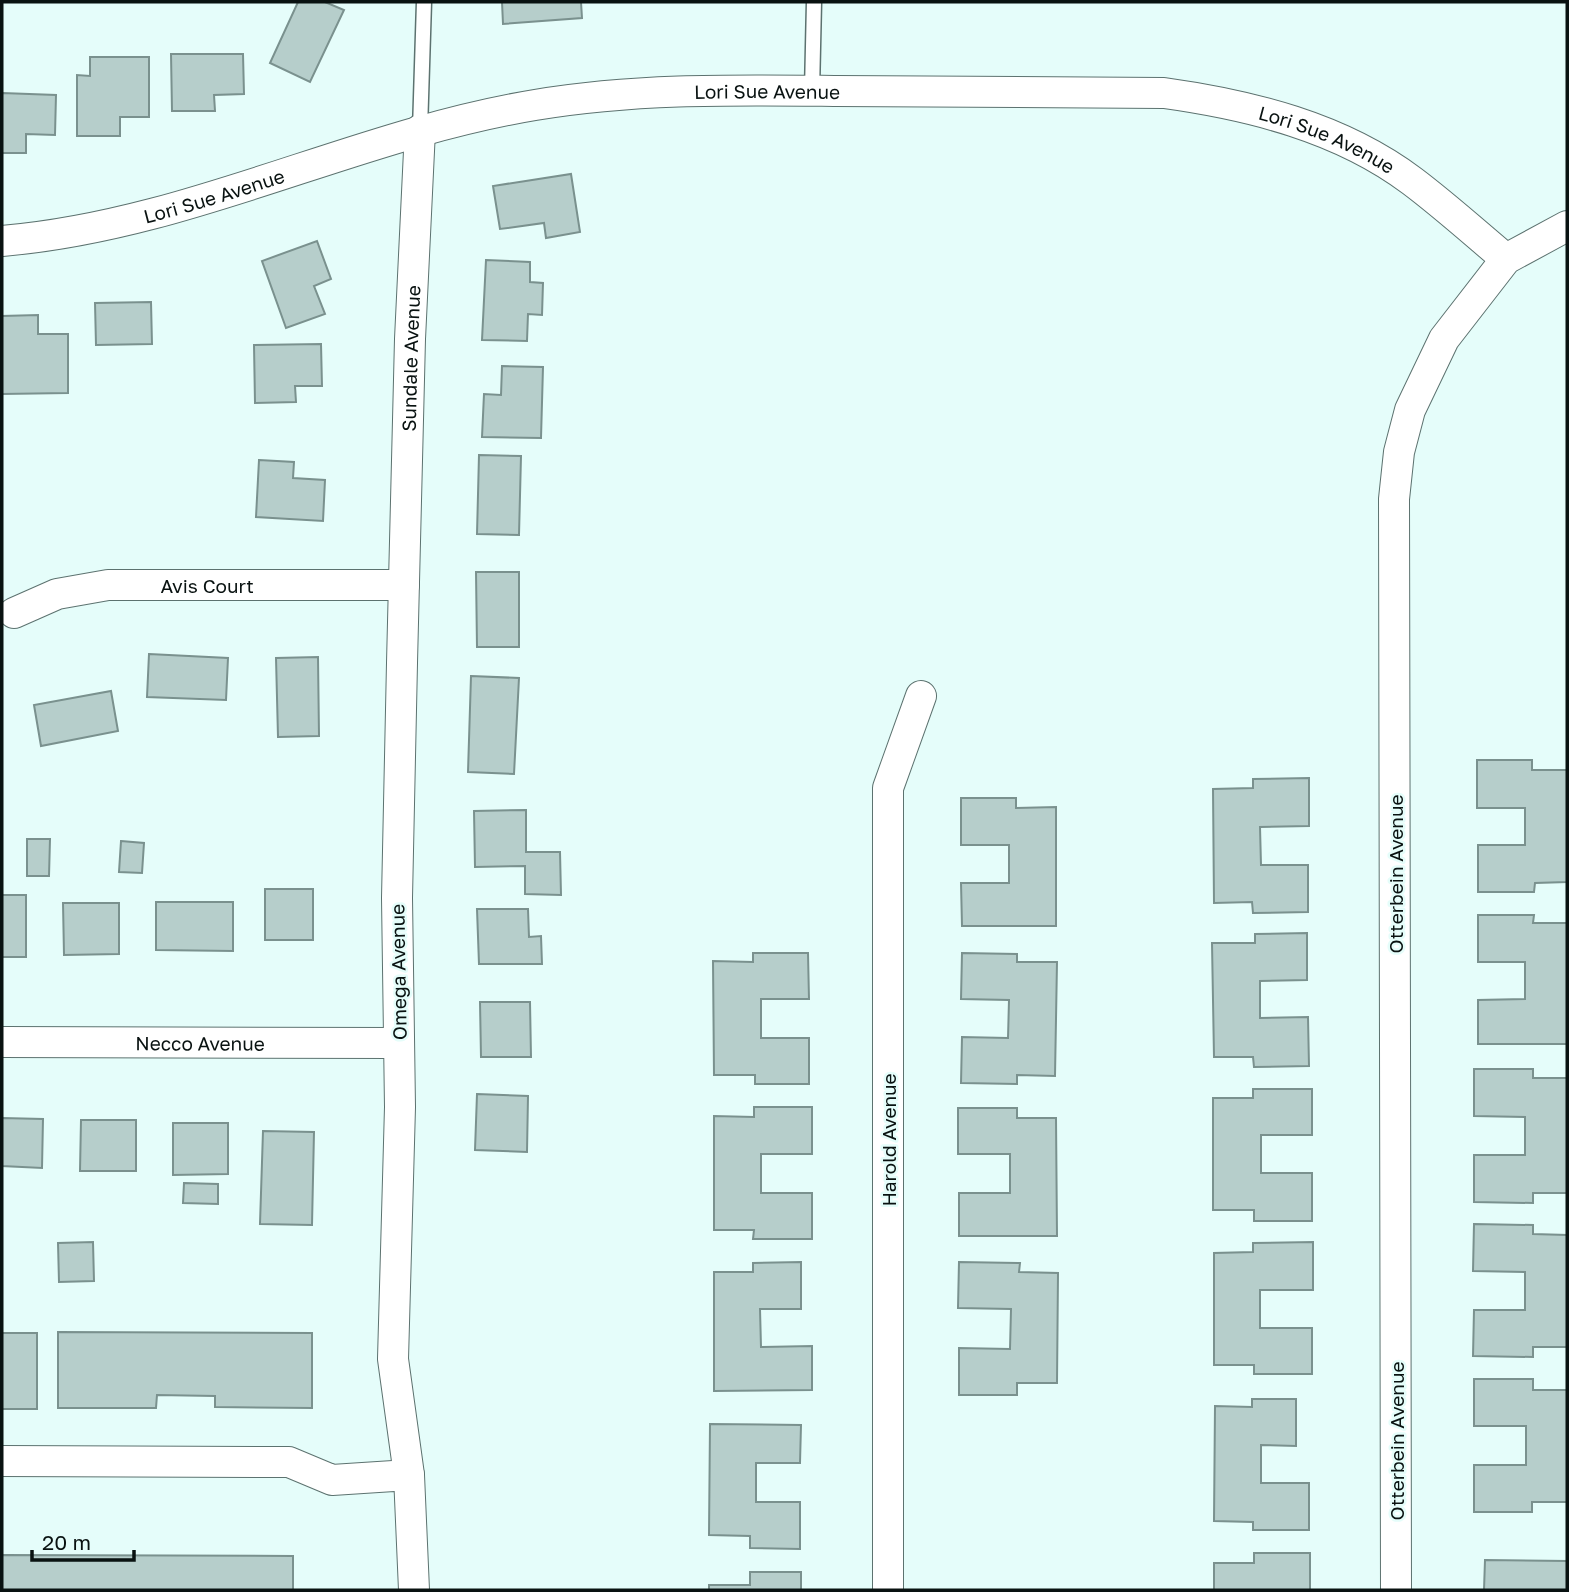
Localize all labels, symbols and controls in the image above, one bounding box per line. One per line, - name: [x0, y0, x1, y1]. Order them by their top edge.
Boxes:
- street label: Lori Sue Avenue: [694, 79, 840, 103]
- street label: Lori Sue Avenue: [1256, 100, 1399, 178]
- street label: Lori Sue Avenue: [141, 163, 287, 227]
- street label: Sundale Avenue: [396, 285, 424, 432]
- street label: Avis Court: [160, 574, 254, 597]
- street label: Otterbein Avenue: [1384, 795, 1407, 953]
- street label: Omega Avenue: [385, 904, 411, 1040]
- street label: Necco Avenue: [135, 1031, 265, 1054]
- street label: Harold Avenue: [877, 1073, 900, 1207]
- street label: Otterbein Avenue: [1385, 1362, 1408, 1520]
- scale bar: [32, 1518, 133, 1562]
- text: 20 m: [42, 1529, 91, 1555]

